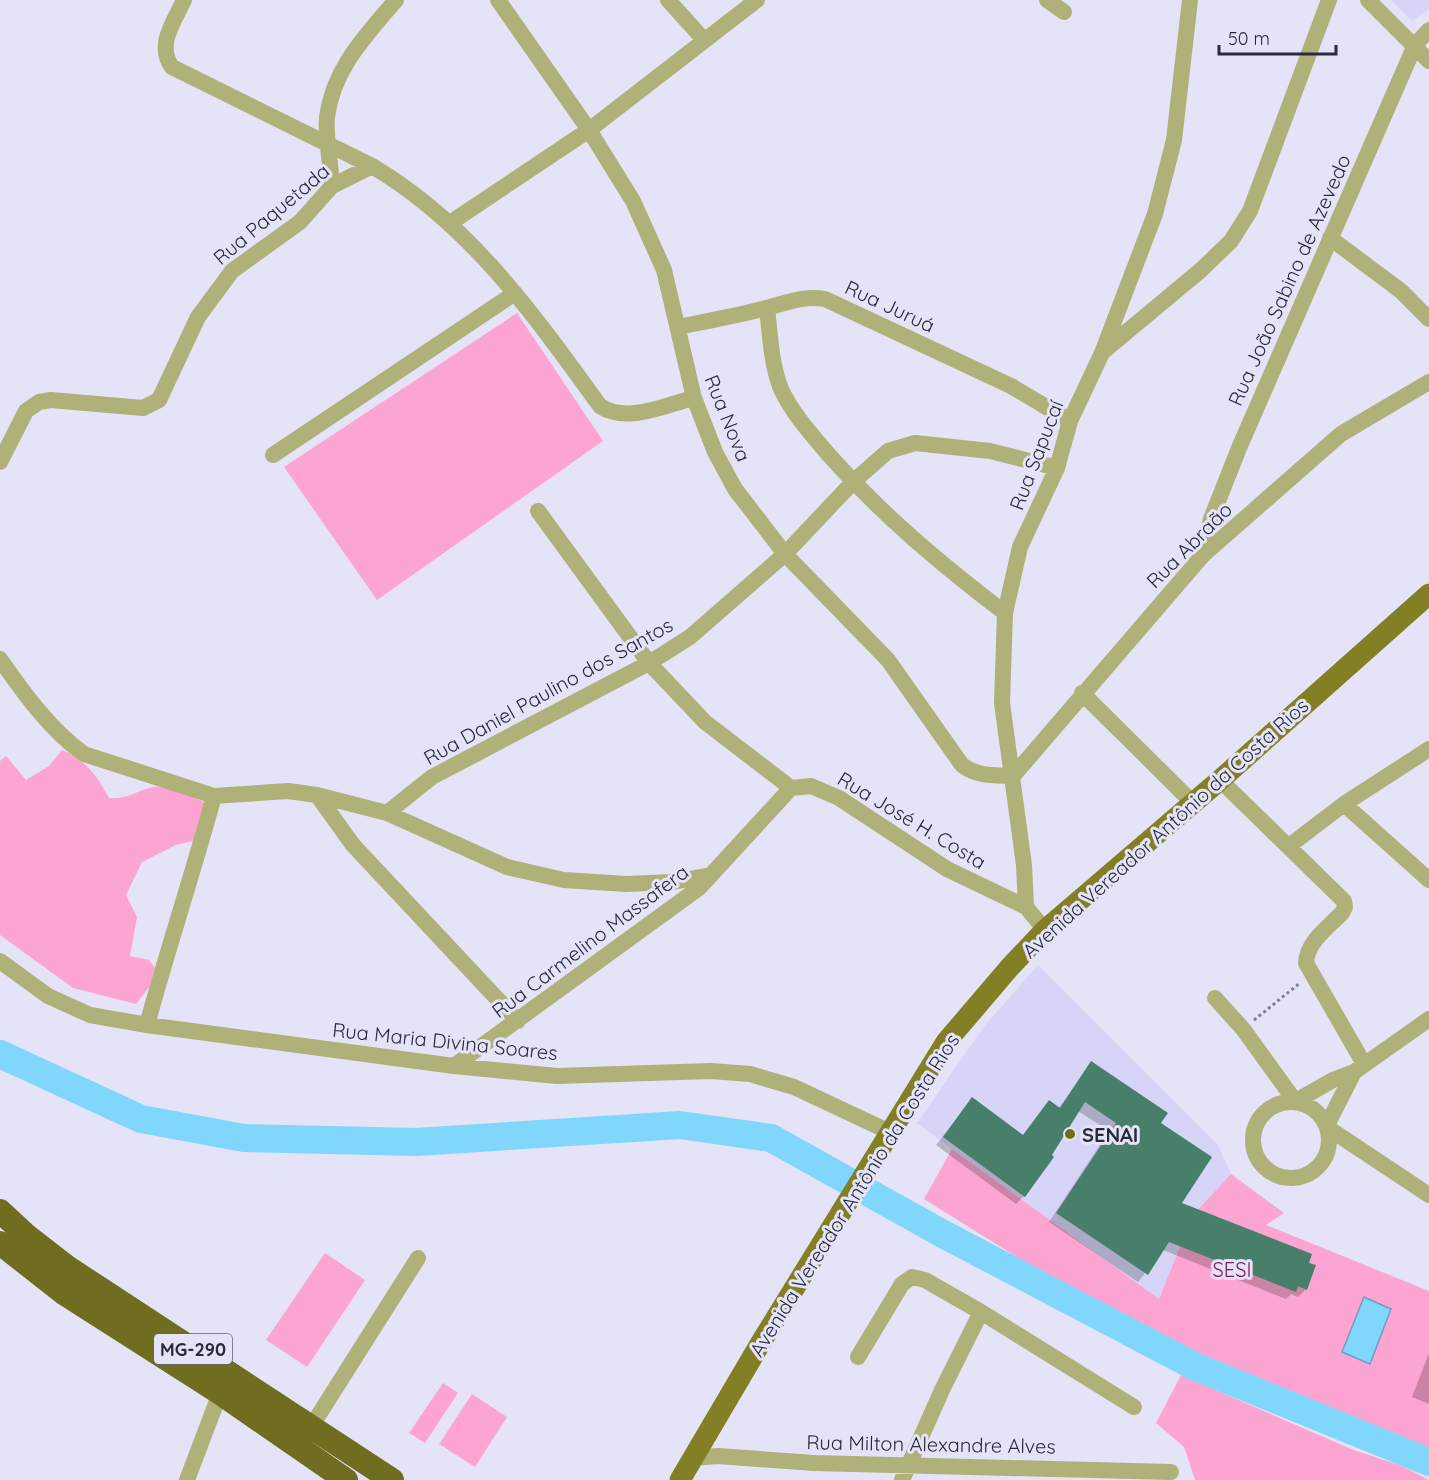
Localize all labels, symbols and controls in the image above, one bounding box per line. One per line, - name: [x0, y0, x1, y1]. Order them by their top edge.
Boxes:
- scale bar: [1219, 18, 1336, 56]
- text: 50 m: [1228, 27, 1270, 50]
- street label: Rua João Sabino de Azevedo: [1222, 150, 1356, 410]
- street label: Rua Paquetada: [208, 158, 334, 270]
- street label: Rua Juruá: [841, 274, 939, 338]
- street label: Rua Nova: [699, 371, 757, 465]
- street label: Rua Sapucaí: [1004, 396, 1069, 514]
- street label: Rua Abraão: [1141, 497, 1237, 593]
- street label: Rua Daniel Paulino dos Santos: [419, 612, 677, 770]
- street label: Avenida Vereador Antônio da Costa Rios: [1017, 693, 1313, 963]
- street label: Rua José H. Costa: [833, 766, 991, 874]
- street label: Rua Carmelino Massafera: [487, 859, 693, 1023]
- street label: Rua Maria Divina Soares: [331, 1017, 559, 1065]
- street label: Avenida Vereador Antônio da Costa Rios: [744, 1029, 964, 1361]
- place label: SENAI: [1082, 1122, 1138, 1147]
- marker: SENAI: [1063, 1127, 1077, 1141]
- park label: SESI: [1213, 1257, 1251, 1282]
- road number: MG-290: [154, 1334, 232, 1364]
- street label: Rua Milton Alexandre Alves: [806, 1429, 1056, 1459]

